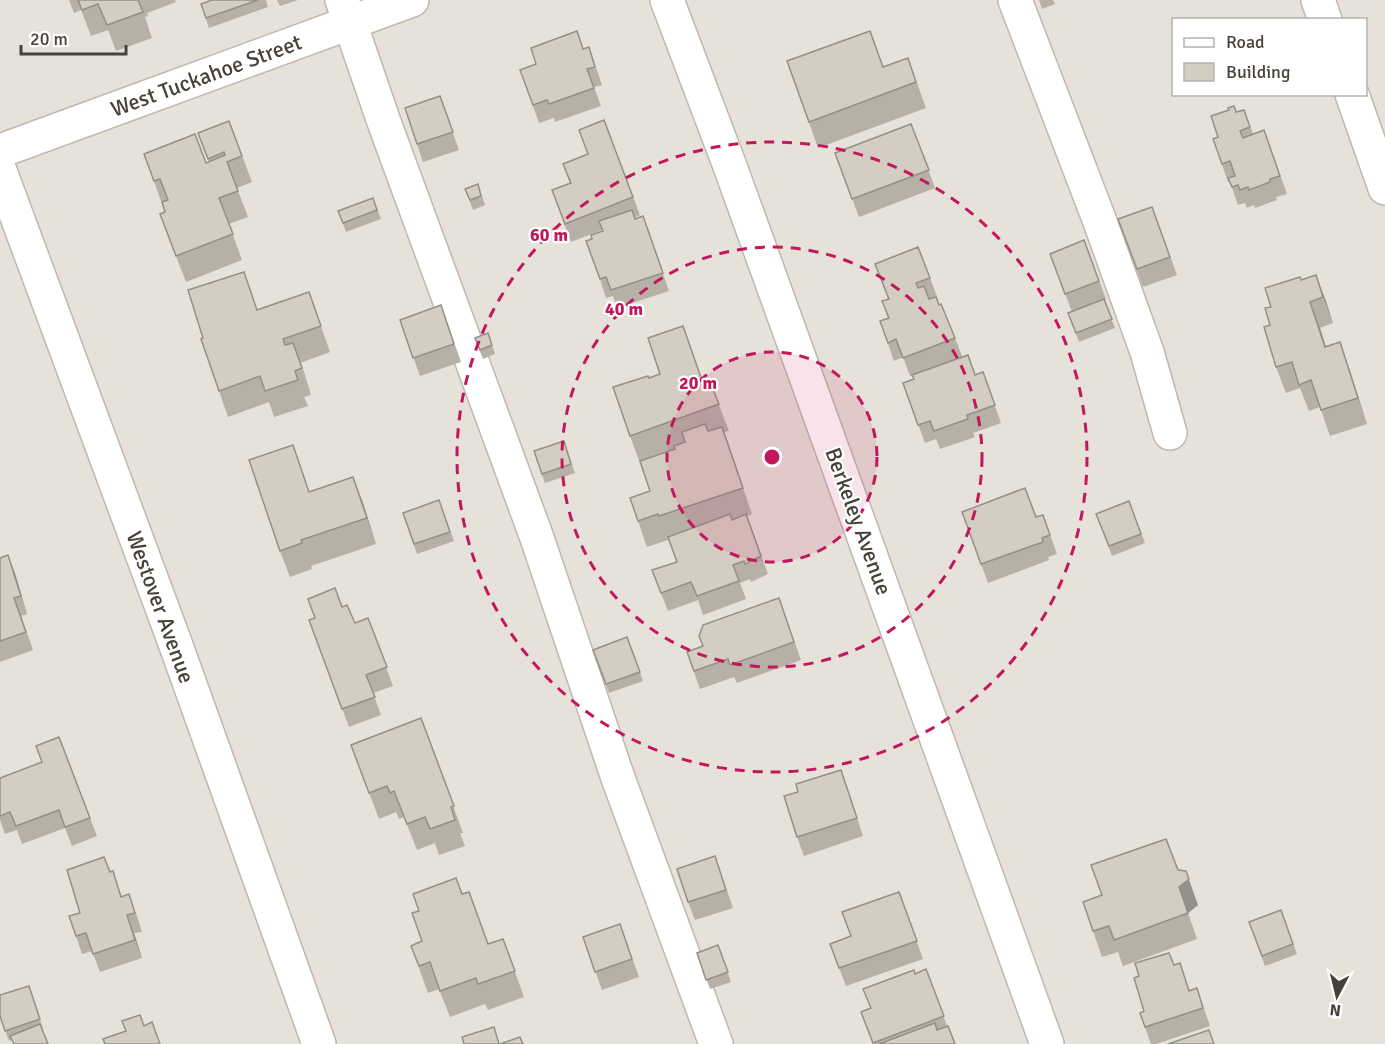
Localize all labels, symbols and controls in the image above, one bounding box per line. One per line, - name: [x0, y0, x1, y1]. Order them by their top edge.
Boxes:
- scale bar: [21, 18, 126, 56]
- legend: [1172, 18, 1367, 96]
- text: 20 m: [30, 28, 68, 50]
- street label: West Tuckahoe Street: [107, 28, 306, 123]
- text: Road: [1226, 31, 1265, 53]
- text: Building: [1226, 61, 1290, 83]
- text: 60 m: [530, 224, 568, 246]
- text: 40 m: [605, 298, 643, 320]
- text: 20 m: [679, 372, 717, 394]
- street label: Berkeley Avenue: [819, 444, 898, 599]
- centre of rings: [762, 447, 782, 467]
- street label: Westover Avenue: [121, 528, 201, 687]
- north arrow: [1307, 966, 1367, 1026]
- text: N: [1329, 999, 1342, 1020]

